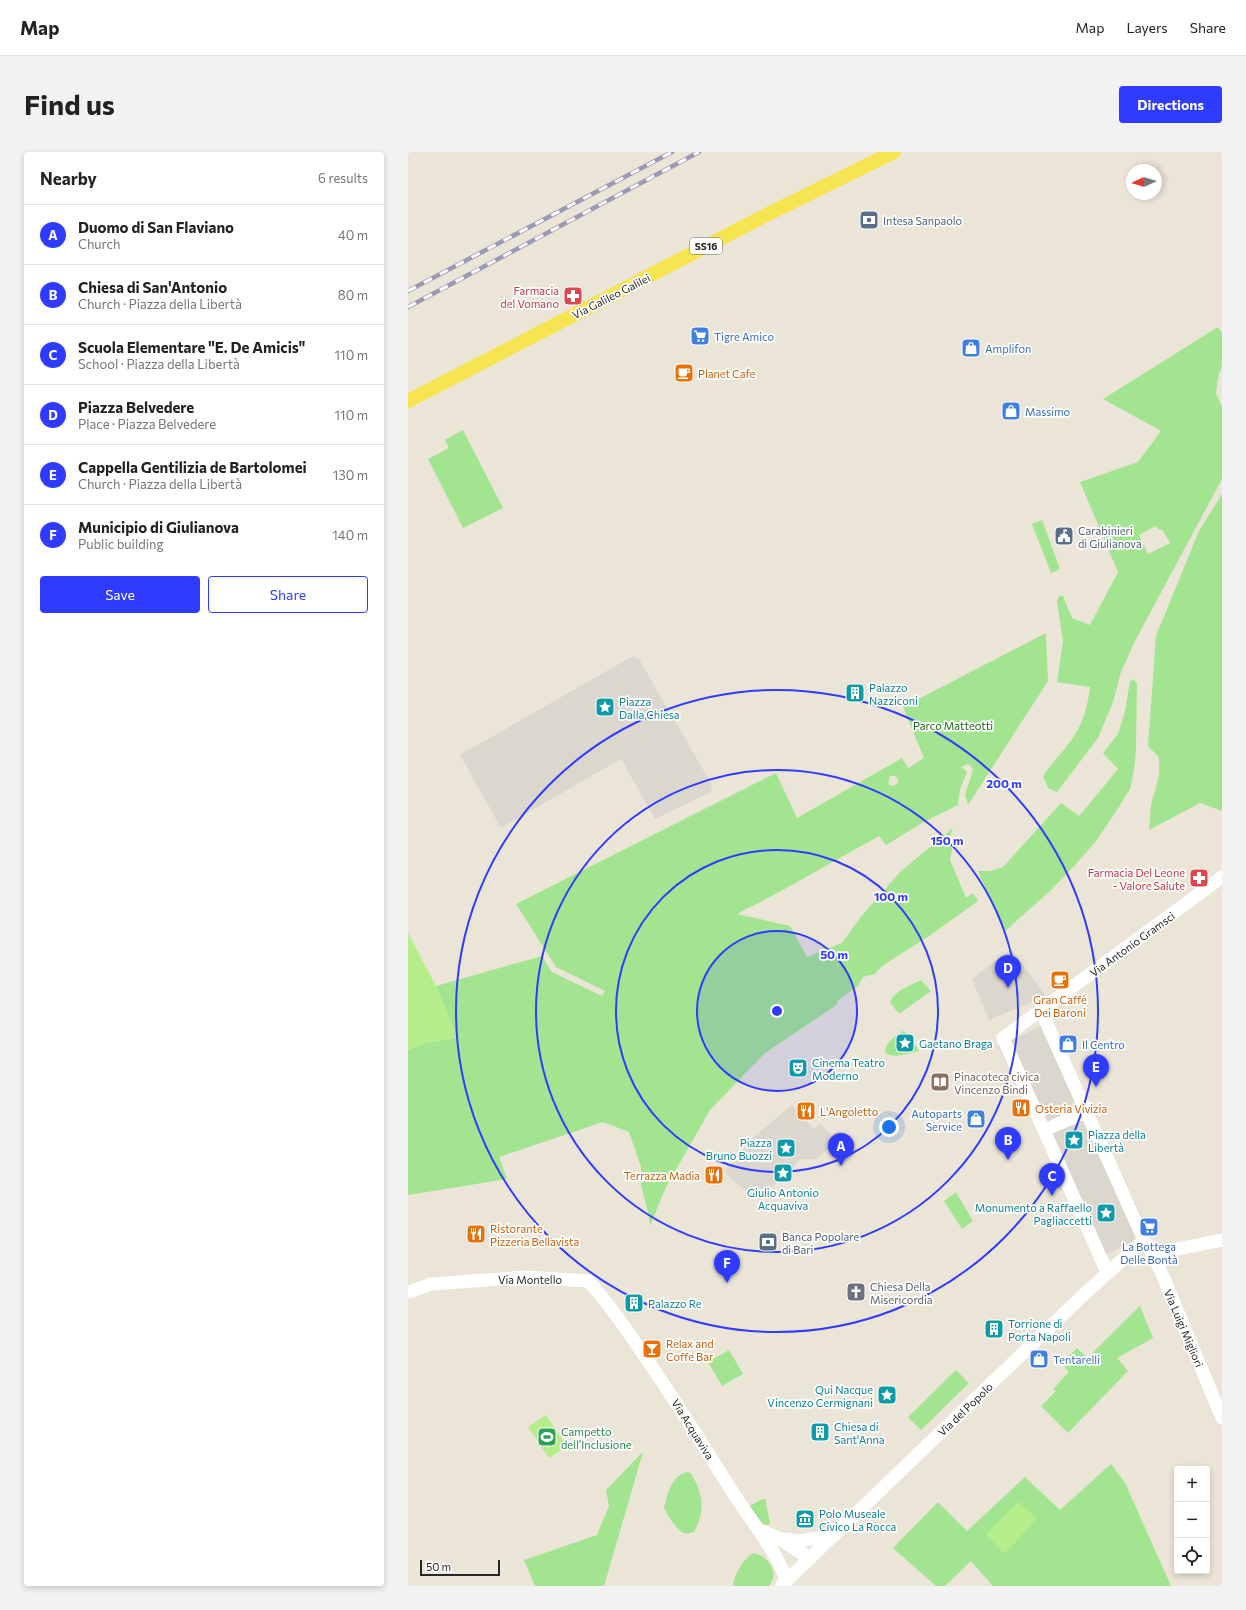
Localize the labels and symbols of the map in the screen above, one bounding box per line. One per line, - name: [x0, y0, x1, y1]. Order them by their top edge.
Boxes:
- north arrow: [1126, 164, 1162, 200]
- bank icon: Intesa Sanpaolo: [858, 209, 880, 231]
- place label: Intesa Sanpaolo: [883, 214, 963, 227]
- road number: SS16: [690, 238, 722, 254]
- street label: Via Galileo Galilei: [570, 271, 652, 321]
- place label: Farmacia del Vomano: [500, 284, 559, 310]
- pharmacy icon: Farmacia del Vomano: [562, 285, 584, 307]
- supermarket icon: Tigre Amico: [689, 325, 711, 347]
- place label: Tigre Amico: [714, 330, 774, 343]
- shop icon: Amplifon: [960, 337, 982, 359]
- place label: Amplifon: [985, 342, 1031, 355]
- cafe icon: Planet Cafe: [673, 362, 695, 384]
- place label: Planet Cafe: [698, 367, 755, 380]
- shop icon: Massimo: [1000, 400, 1022, 422]
- place label: Massimo: [1025, 405, 1071, 418]
- place label: Carabinieri di Giulianova: [1078, 524, 1142, 550]
- public building icon: Carabinieri di Giulianova: [1053, 525, 1075, 547]
- place label: Palazzo Nazziconi: [869, 681, 918, 707]
- building icon: Palazzo Nazziconi: [844, 682, 866, 704]
- place label: Piazza Dalla Chiesa: [619, 695, 680, 721]
- place icon: Piazza Dalla Chiesa: [594, 696, 616, 718]
- park label: Parco Matteotti: [913, 719, 993, 732]
- text: 200 m: [986, 776, 1022, 790]
- text: 150 m: [930, 833, 964, 847]
- place label: Farmacia Del Leone - Valore Salute: [1088, 866, 1185, 892]
- pharmacy icon: Farmacia Del Leone - Valore Salute: [1188, 867, 1210, 889]
- text: 100 m: [874, 889, 908, 903]
- street label: Via Antonio Gramsci: [1087, 909, 1177, 979]
- text: 50 m: [820, 947, 848, 961]
- pin: D: [995, 955, 1021, 988]
- cafe icon: Gran Caffé Dei Baroni: [1049, 969, 1071, 991]
- place label: Gran Caffé Dei Baroni: [1033, 993, 1087, 1019]
- centre of rings: [770, 1004, 784, 1018]
- place icon: Gaetano Braga: [894, 1032, 916, 1054]
- shop icon: Il Centro: [1057, 1033, 1079, 1055]
- place label: Gaetano Braga: [919, 1037, 993, 1050]
- place label: Il Centro: [1082, 1038, 1125, 1051]
- pin: E: [1083, 1054, 1109, 1087]
- place label: Cinema Teatro Moderno: [812, 1056, 885, 1082]
- theatre icon: Cinema Teatro Moderno: [787, 1057, 809, 1079]
- place label: Pinacoteca civica Vincenzo Bindi: [954, 1070, 1039, 1096]
- library icon: Pinacoteca civica Vincenzo Bindi: [929, 1071, 951, 1093]
- restaurant icon: Osteria Vivizia: [1010, 1097, 1032, 1119]
- restaurant icon: L'Angoletto: [795, 1100, 817, 1122]
- place label: Osteria Vivizia: [1035, 1102, 1107, 1115]
- place label: L'Angoletto: [820, 1105, 879, 1118]
- place label: Autoparts Service: [911, 1107, 962, 1133]
- shop icon: Autoparts Service: [965, 1108, 987, 1130]
- your location: [879, 1117, 899, 1137]
- pin: B: [995, 1127, 1021, 1160]
- place label: Piazza della Libertà: [1088, 1128, 1146, 1154]
- place icon: Piazza della Libertà: [1063, 1129, 1085, 1151]
- pin: A: [828, 1133, 854, 1166]
- place label: Piazza Bruno Buozzi: [706, 1136, 772, 1162]
- place icon: Piazza Bruno Buozzi: [775, 1137, 797, 1159]
- place icon: Giulio Antonio Acquaviva: [772, 1162, 794, 1184]
- pin: C: [1039, 1163, 1065, 1196]
- restaurant icon: Terrazza Madia: [703, 1164, 725, 1186]
- place label: Terrazza Madia: [624, 1169, 700, 1182]
- place label: Giulio Antonio Acquaviva: [747, 1186, 819, 1212]
- place label: Monumento a Raffaello Pagliaccetti: [975, 1201, 1092, 1227]
- place icon: Monumento a Raffaello Pagliaccetti: [1095, 1202, 1117, 1224]
- supermarket icon: La Bottega Delle Bontà: [1138, 1216, 1160, 1238]
- place label: Ristorante Pizzeria Bellavista: [490, 1222, 579, 1248]
- restaurant icon: Ristorante Pizzeria Bellavista: [465, 1223, 487, 1245]
- place label: Banca Popolare di Bari: [782, 1230, 860, 1256]
- bank icon: Banca Popolare di Bari: [757, 1231, 779, 1253]
- place label: La Bottega Delle Bontà: [1120, 1240, 1178, 1266]
- pin: F: [714, 1250, 740, 1283]
- street label: Via Montello: [498, 1273, 562, 1286]
- place label: Chiesa Della Misericordia: [870, 1280, 933, 1306]
- church icon: Chiesa Della Misericordia: [845, 1281, 867, 1303]
- street label: Via Luigi Migliori: [1162, 1287, 1206, 1369]
- building icon: Palazzo Re: [623, 1292, 645, 1314]
- place label: Palazzo Re: [648, 1297, 702, 1310]
- place label: Torrione di Porta Napoli: [1008, 1317, 1071, 1343]
- building icon: Torrione di Porta Napoli: [983, 1318, 1005, 1340]
- place label: Relax and Coffe Bar: [666, 1337, 714, 1363]
- bar icon: Relax and Coffe Bar: [641, 1338, 663, 1360]
- shop icon: Tentarelli: [1028, 1348, 1050, 1370]
- place label: Tentarelli: [1053, 1353, 1100, 1366]
- street label: Via del Popolo: [935, 1379, 995, 1438]
- place label: Qui Nacque Vincenzo Cermignani: [767, 1383, 873, 1409]
- place icon: Qui Nacque Vincenzo Cermignani: [876, 1384, 898, 1406]
- street label: Via Acquaviva: [669, 1396, 717, 1462]
- place label: Chiesa di Sant'Anna: [834, 1420, 885, 1446]
- building icon: Chiesa di Sant'Anna: [809, 1421, 831, 1443]
- place label: Campetto dell’Inclusione: [561, 1425, 632, 1451]
- sports icon: Campetto dell’Inclusione: [536, 1426, 558, 1448]
- place label: Polo Museale Civico La Rocca: [819, 1507, 896, 1533]
- museum icon: Polo Museale Civico La Rocca: [794, 1508, 816, 1530]
- scale bar: [420, 1558, 500, 1577]

